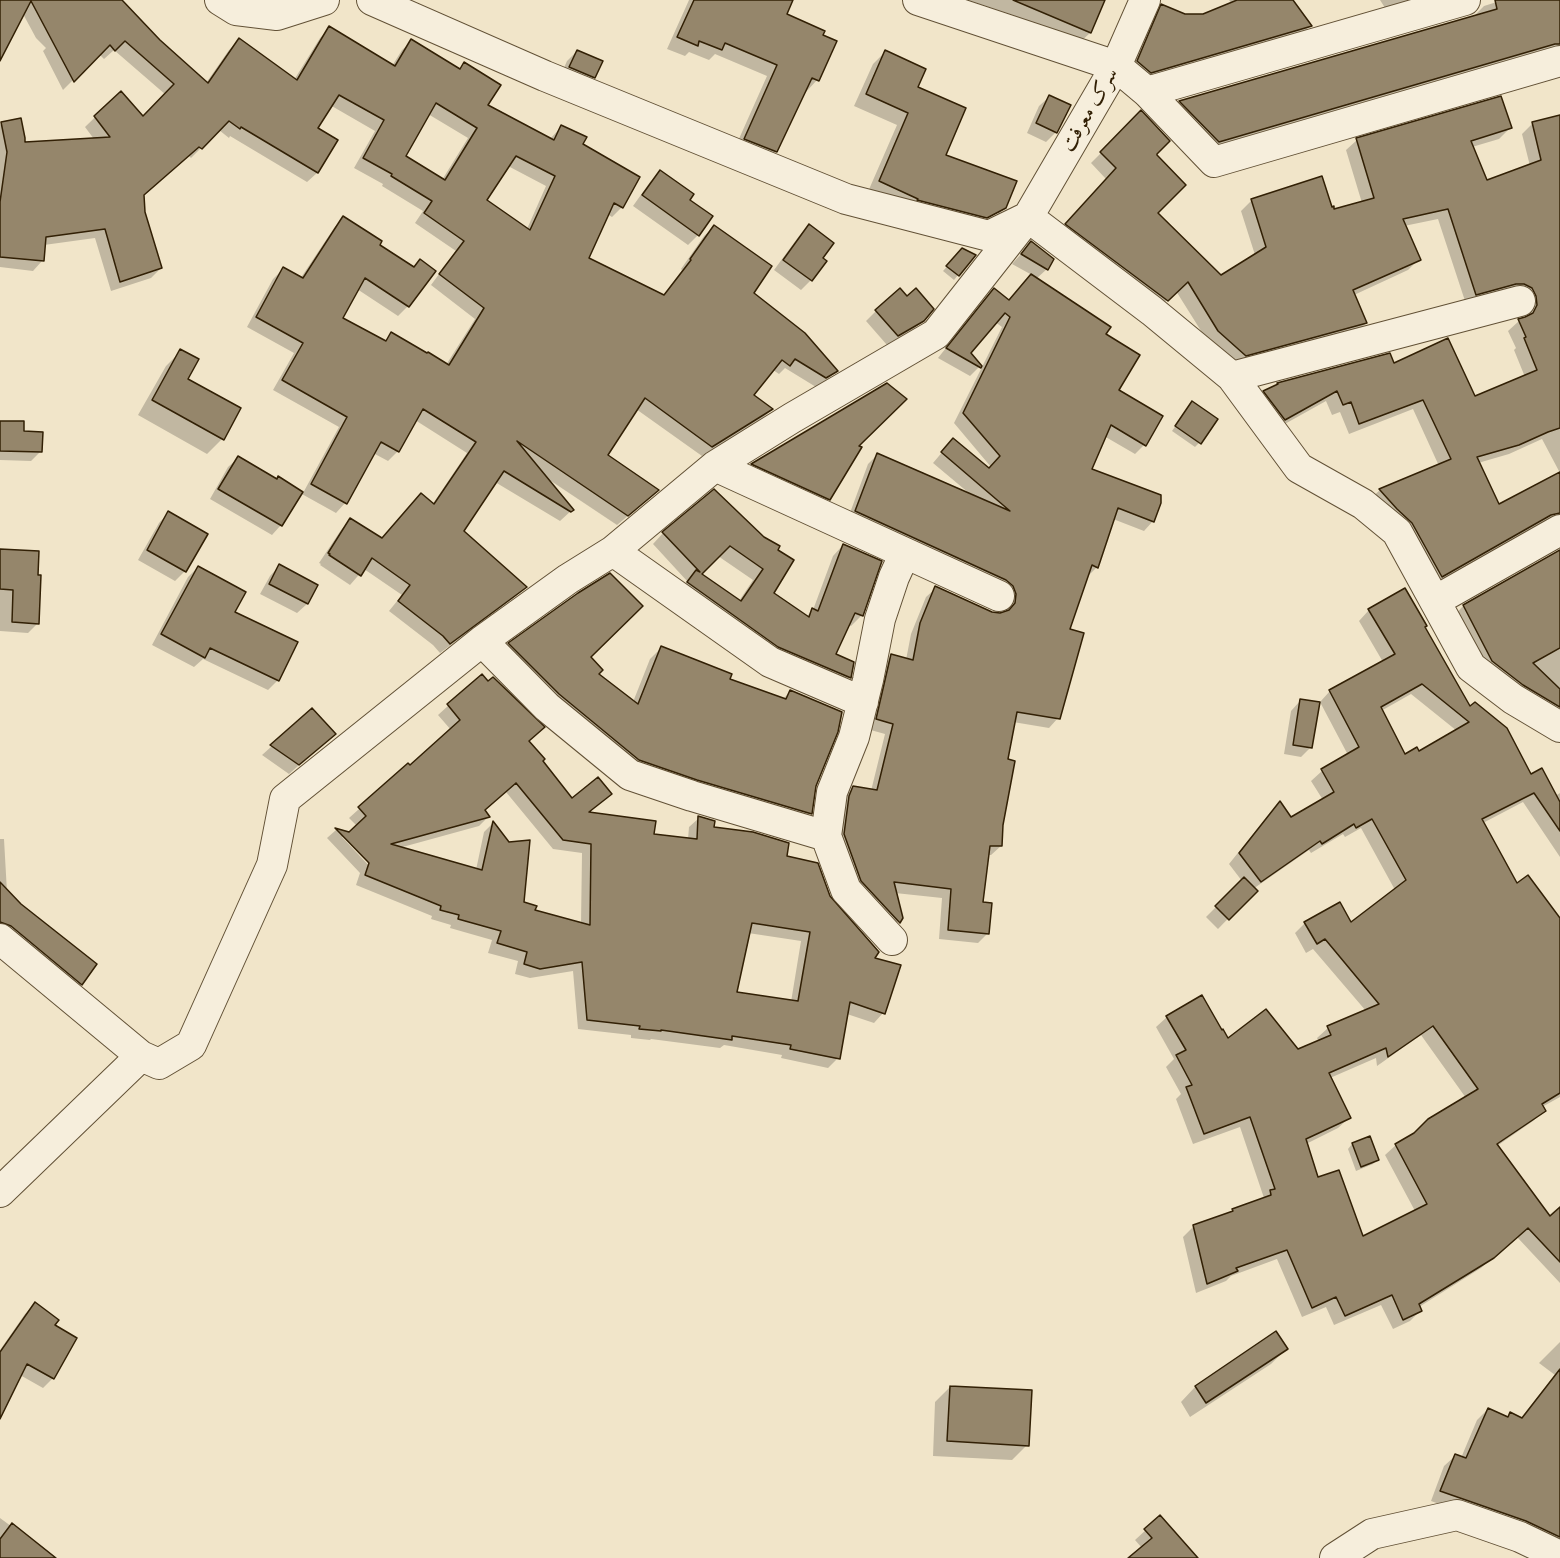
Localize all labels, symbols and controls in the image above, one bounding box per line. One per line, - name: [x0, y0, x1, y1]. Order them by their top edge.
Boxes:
- street label: سرک معرفت: [1056, 63, 1124, 157]

